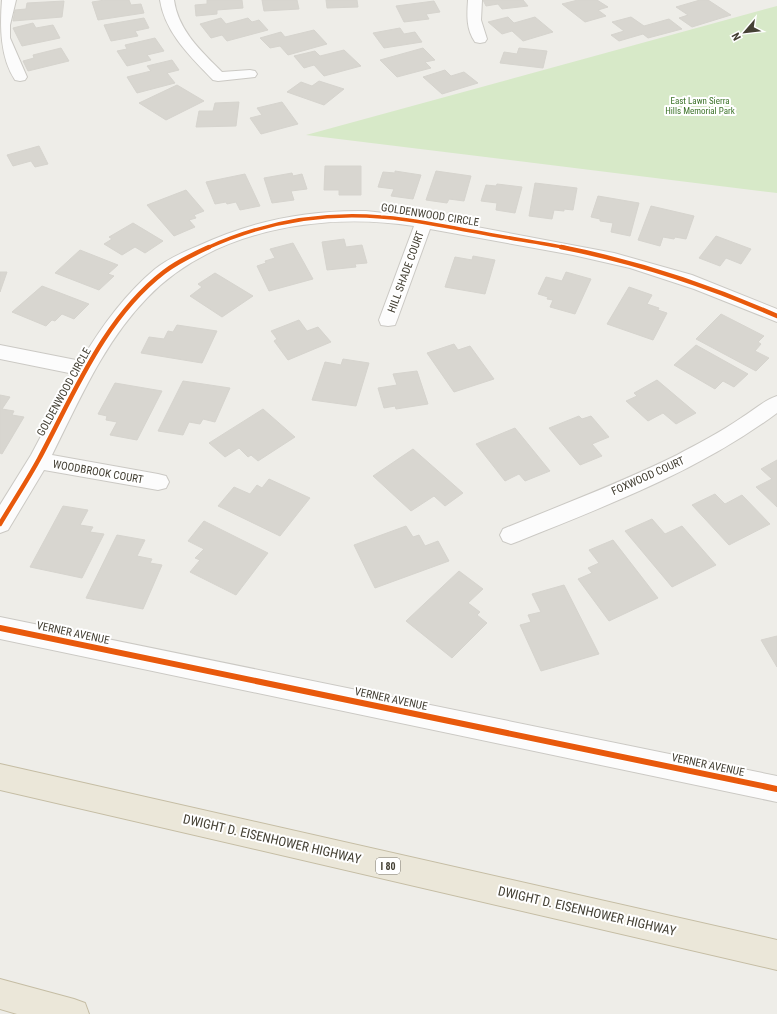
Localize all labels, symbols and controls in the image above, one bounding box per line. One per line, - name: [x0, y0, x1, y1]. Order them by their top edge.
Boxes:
- north arrow: [725, 12, 765, 52]
- text: N: [729, 30, 744, 42]
- park label: East Lawn Sierra Hills Memorial Park: [665, 96, 735, 116]
- street label: GOLDENWOOD CIRCLE: [380, 201, 480, 229]
- street label: HILL SHADE COURT: [385, 229, 427, 315]
- street label: GOLDENWOOD CIRCLE: [34, 345, 94, 438]
- street label: FOXWOOD COURT: [610, 454, 687, 498]
- street label: WOODBROOK COURT: [52, 458, 145, 486]
- street label: VERNER AVENUE: [35, 619, 111, 647]
- street label: VERNER AVENUE: [353, 685, 429, 713]
- street label: VERNER AVENUE: [670, 751, 746, 779]
- street label: DWIGHT D. EISENHOWER HIGHWAY: [181, 811, 363, 867]
- road number: I 80: [376, 858, 400, 874]
- street label: DWIGHT D. EISENHOWER HIGHWAY: [496, 883, 678, 939]

